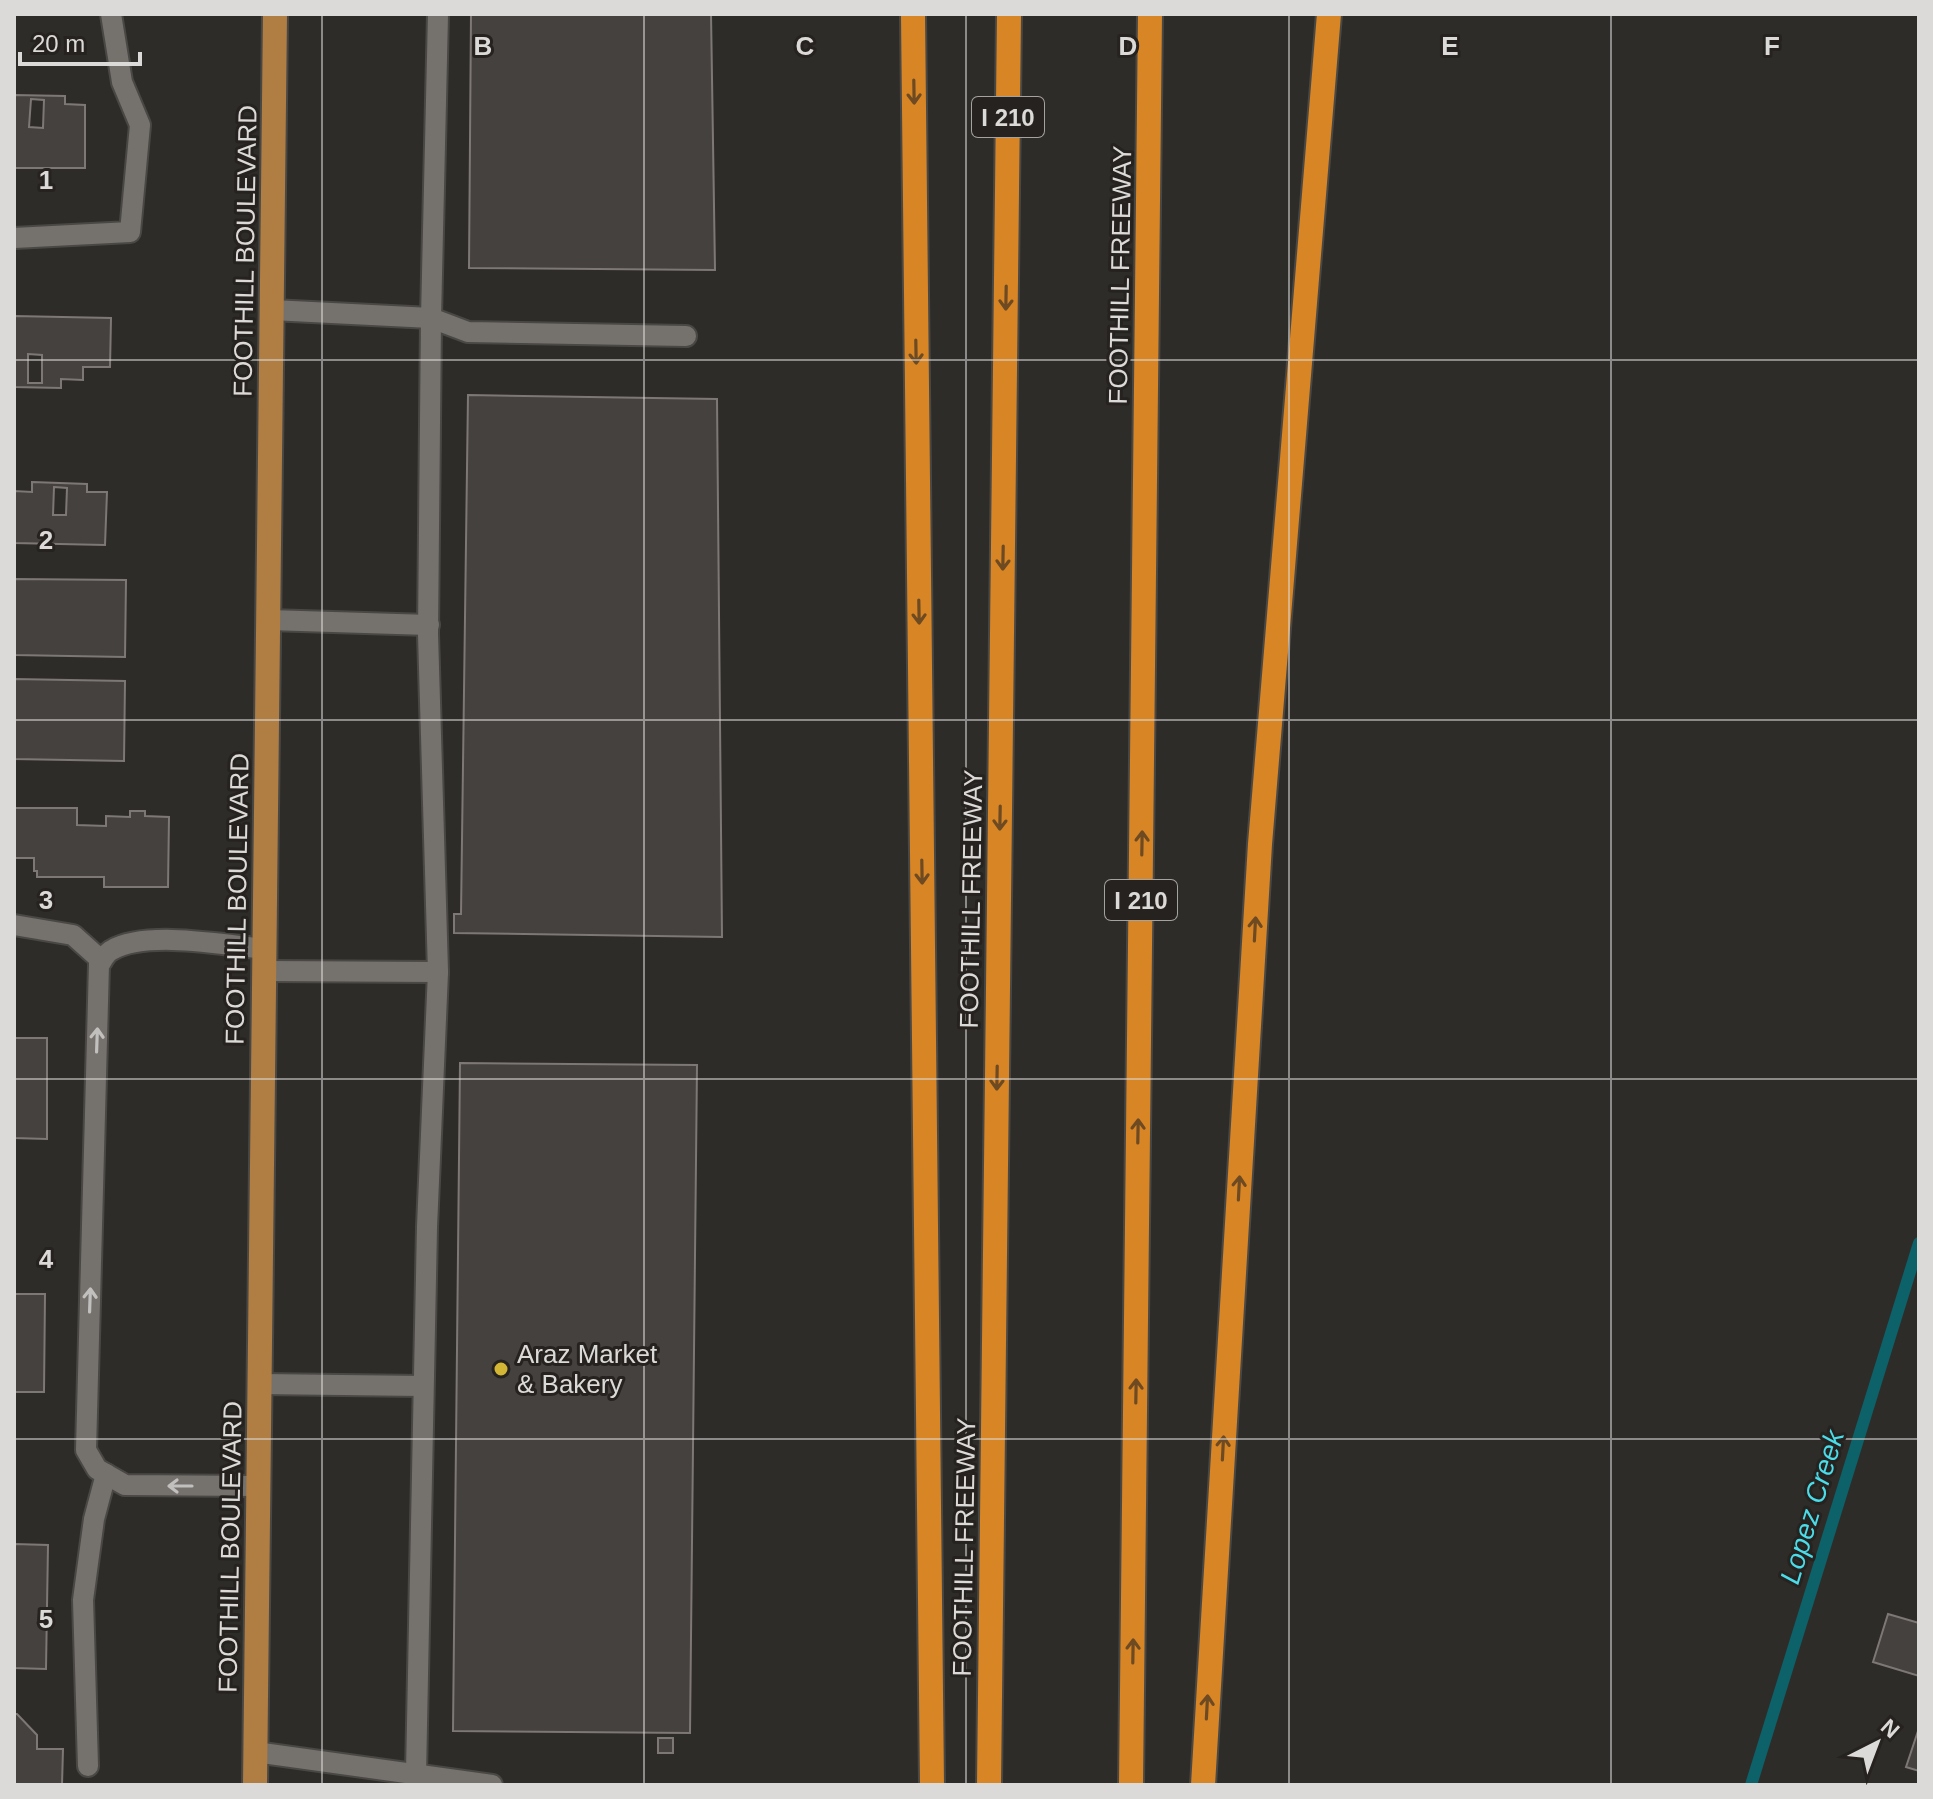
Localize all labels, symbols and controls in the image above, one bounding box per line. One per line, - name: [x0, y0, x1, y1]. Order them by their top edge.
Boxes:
- scale bar: [20, 16, 140, 66]
- text: 20 m: [32, 30, 85, 57]
- text: B: [474, 31, 492, 61]
- text: C: [796, 31, 815, 61]
- text: D: [1119, 31, 1137, 61]
- text: E: [1441, 31, 1459, 61]
- text: F: [1764, 31, 1780, 61]
- one-way arrow: [906, 78, 922, 105]
- road number: I 210: [972, 97, 1044, 137]
- street label: FOOTHILL BOULEVARD: [227, 105, 263, 397]
- street label: FOOTHILL FREEWAY: [1103, 145, 1137, 405]
- text: 1: [39, 165, 53, 195]
- one-way arrow: [998, 284, 1013, 311]
- one-way arrow: [909, 338, 924, 365]
- text: 2: [39, 525, 53, 555]
- one-way arrow: [995, 544, 1011, 571]
- one-way arrow: [911, 598, 927, 625]
- street label: FOOTHILL BOULEVARD: [219, 753, 255, 1045]
- street label: FOOTHILL FREEWAY: [954, 769, 988, 1029]
- one-way arrow: [992, 804, 1008, 831]
- one-way arrow: [1134, 830, 1149, 857]
- one-way arrow: [914, 858, 930, 885]
- road number: I 210: [1105, 880, 1177, 920]
- text: 3: [39, 885, 53, 915]
- one-way arrow: [1247, 916, 1262, 943]
- one-way arrow: [90, 1027, 105, 1054]
- one-way arrow: [989, 1064, 1005, 1091]
- one-way arrow: [1131, 1118, 1146, 1145]
- one-way arrow: [1232, 1175, 1247, 1202]
- text: 4: [39, 1244, 54, 1274]
- one-way arrow: [83, 1287, 98, 1314]
- place label: Araz Market & Bakery: [517, 1339, 658, 1399]
- marker: Araz Market & Bakery: [492, 1360, 510, 1378]
- one-way arrow: [1128, 1378, 1143, 1405]
- street label: FOOTHILL BOULEVARD: [212, 1401, 248, 1693]
- street label: FOOTHILL FREEWAY: [947, 1417, 981, 1677]
- water label: Lopez Creek: [1774, 1425, 1851, 1587]
- one-way arrow: [1216, 1435, 1231, 1462]
- one-way arrow: [167, 1478, 194, 1494]
- text: 5: [39, 1604, 53, 1634]
- one-way arrow: [1125, 1638, 1141, 1665]
- one-way arrow: [1200, 1694, 1215, 1721]
- north arrow: [1837, 1703, 1917, 1783]
- text: N: [1876, 1714, 1904, 1743]

